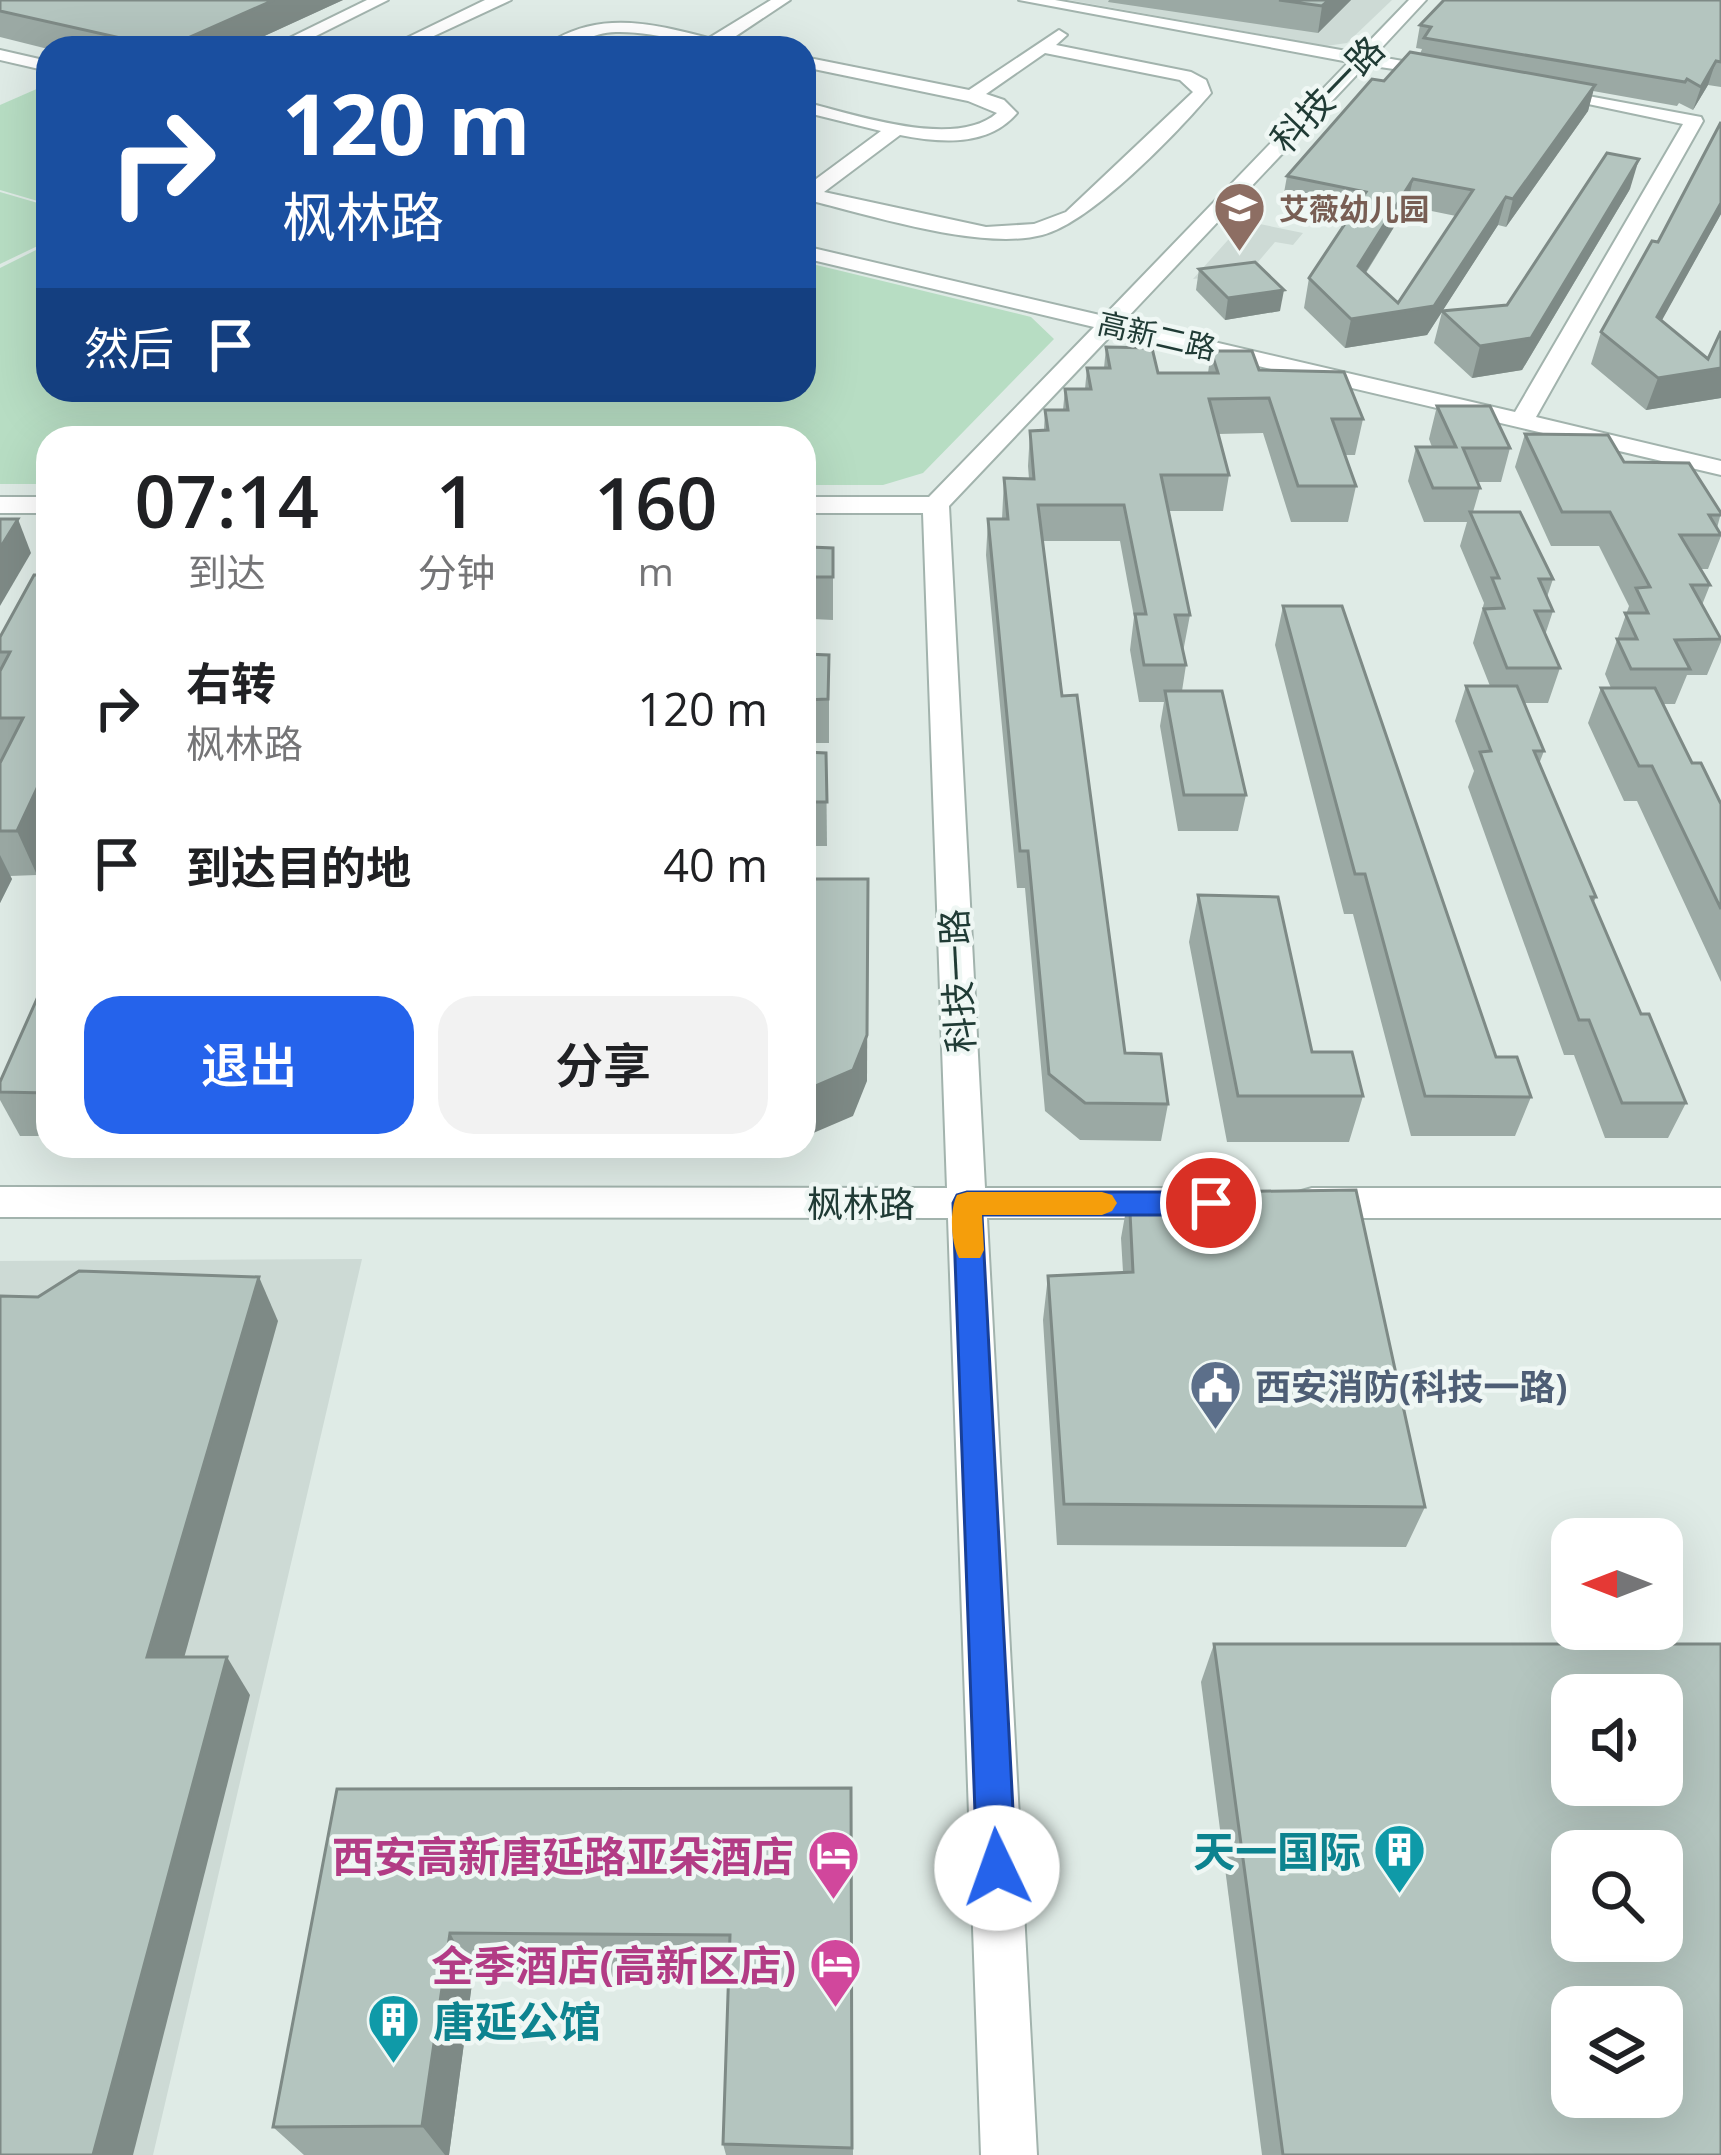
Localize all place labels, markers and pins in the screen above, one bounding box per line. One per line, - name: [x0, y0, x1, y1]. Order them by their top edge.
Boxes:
- school or university icon: 艾薇幼儿园: [1212, 180, 1268, 254]
- place label: 艾薇幼儿园: [1279, 188, 1429, 229]
- pin: [1160, 1152, 1262, 1254]
- public building icon: 西安消防(科技一路): [1188, 1358, 1244, 1432]
- place label: 西安消防(科技一路): [1255, 1362, 1567, 1411]
- place label: 天一国际: [1193, 1822, 1361, 1879]
- building icon: 天一国际: [1372, 1822, 1428, 1896]
- place label: 西安高新唐延路亚朵酒店: [332, 1827, 794, 1884]
- hotel icon: 西安高新唐延路亚朵酒店: [805, 1827, 861, 1901]
- place label: 全季酒店(高新区店): [432, 1936, 796, 1993]
- hotel icon: 全季酒店(高新区店): [807, 1936, 863, 2010]
- building icon: 唐延公馆: [366, 1992, 422, 2066]
- place label: 唐延公馆: [433, 1992, 601, 2049]

